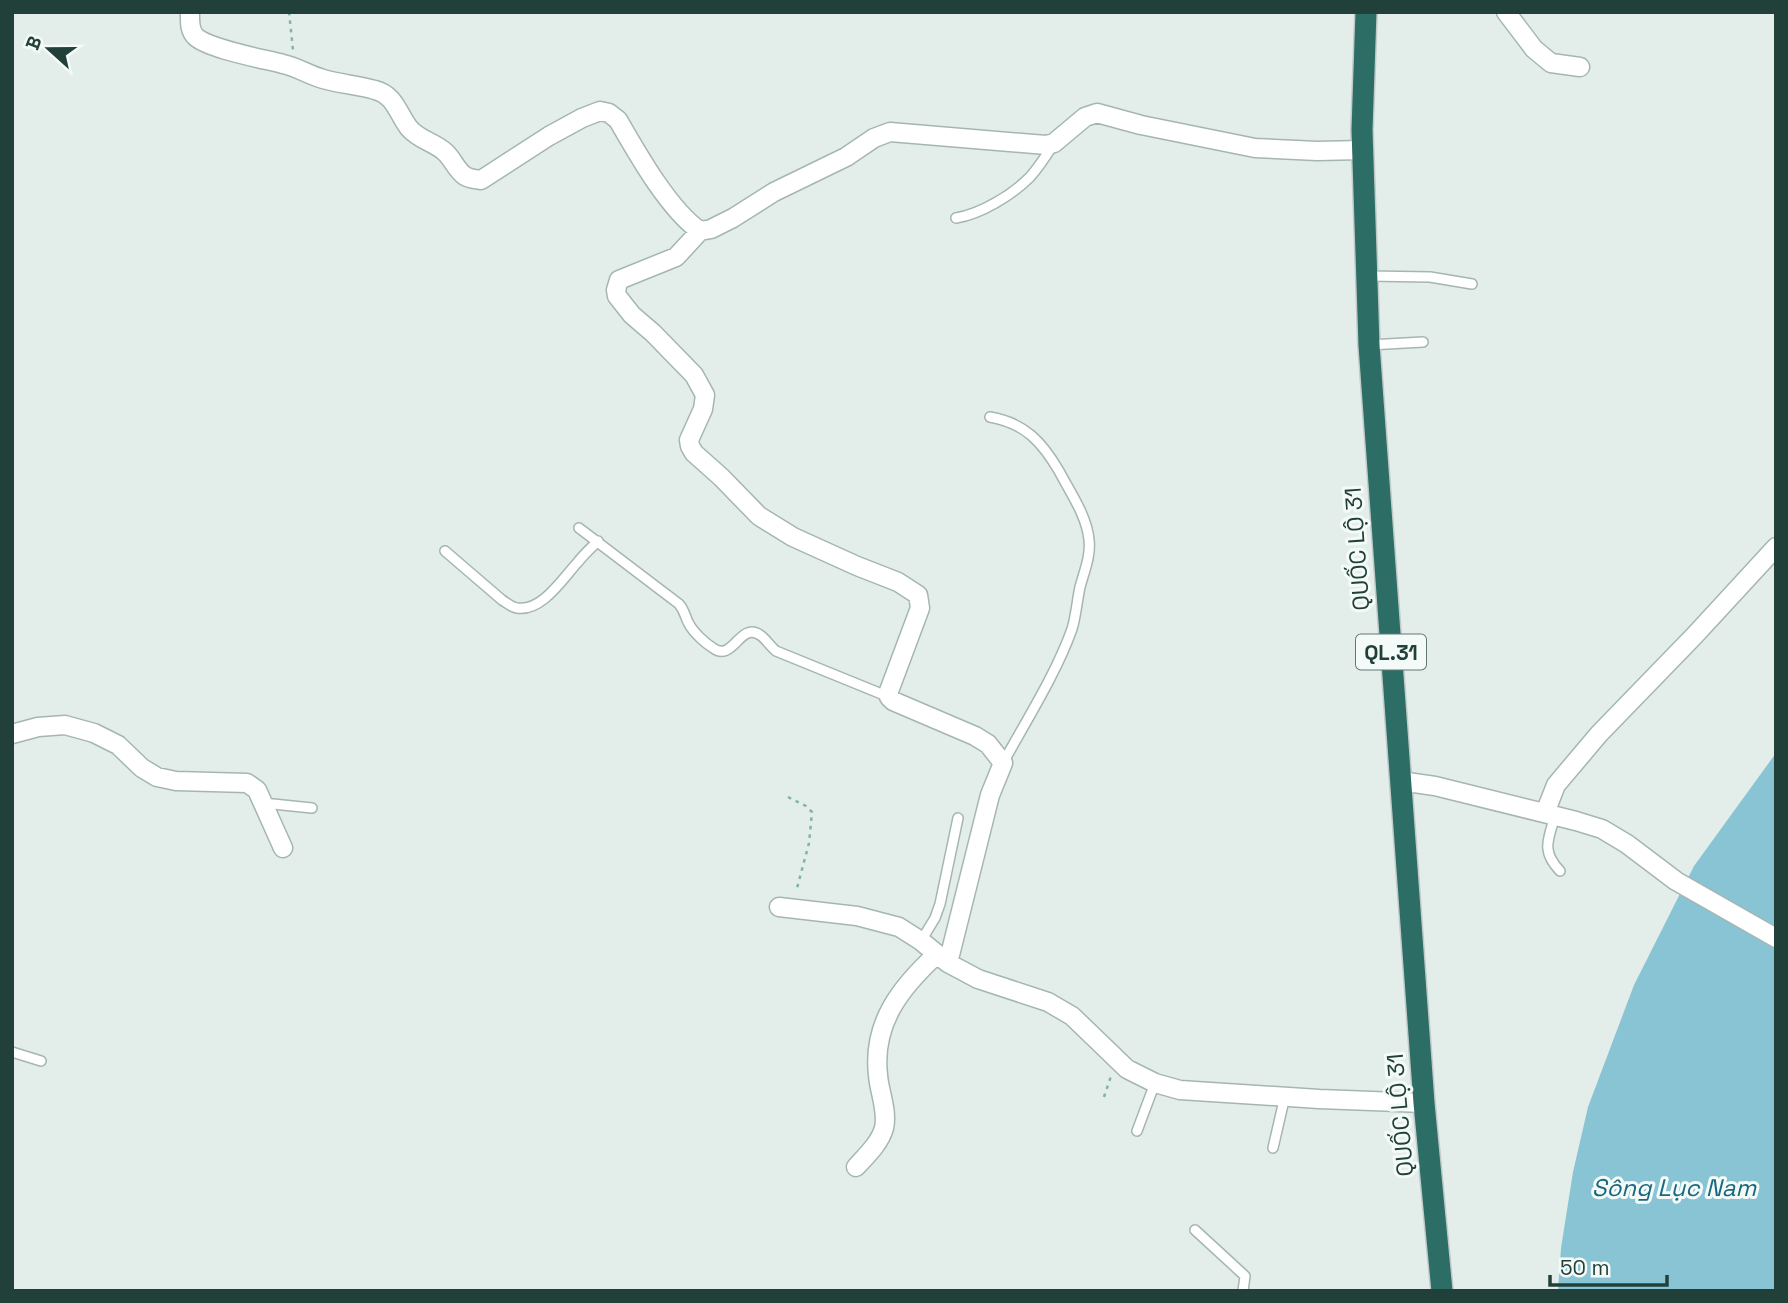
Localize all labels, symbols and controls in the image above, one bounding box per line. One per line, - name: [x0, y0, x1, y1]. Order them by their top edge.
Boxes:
- north arrow: [14, 14, 84, 84]
- text: B: [20, 33, 48, 53]
- street label: QUỐC LỘ 31: [1337, 486, 1376, 612]
- road number: QL.31: [1356, 634, 1426, 670]
- street label: QUỐC LỘ 31: [1379, 1052, 1420, 1178]
- water label: Sông Lục Nam: [1592, 1172, 1758, 1203]
- scale bar: [1550, 1244, 1667, 1288]
- text: 50 m: [1560, 1254, 1610, 1281]

